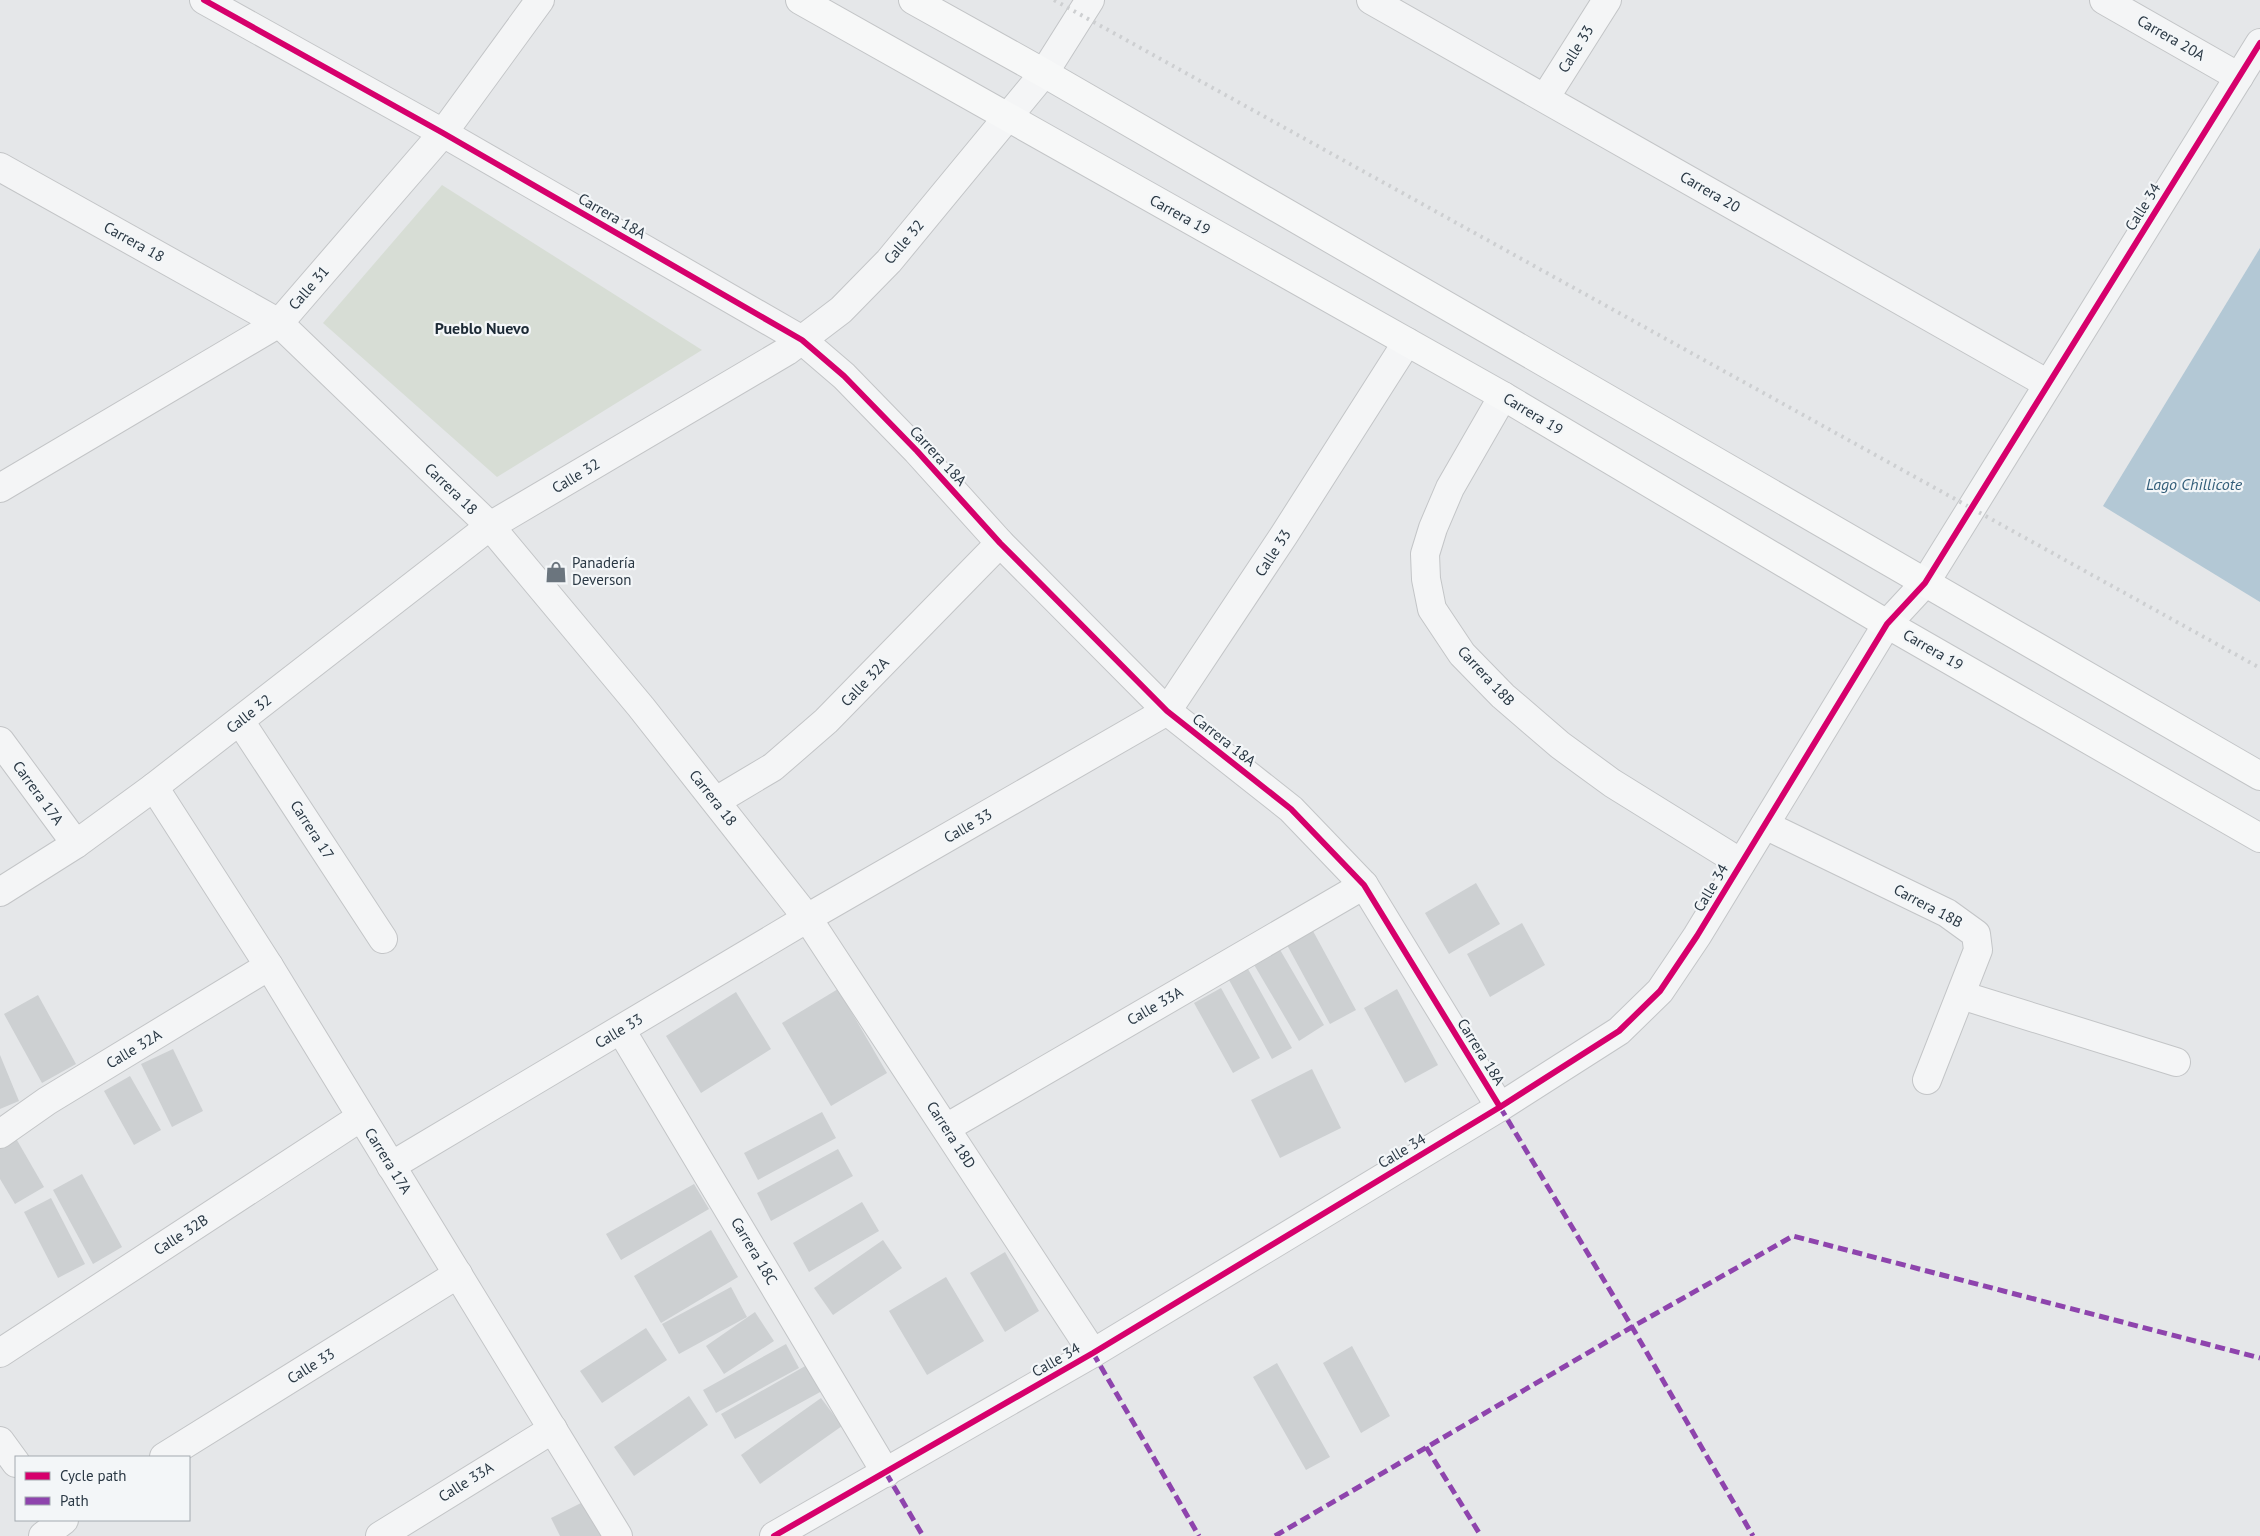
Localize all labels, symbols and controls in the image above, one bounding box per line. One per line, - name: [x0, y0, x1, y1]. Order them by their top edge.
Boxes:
- street label: Carrera 20A: [2134, 11, 2209, 65]
- street label: Calle 33: [1554, 21, 1598, 76]
- street label: Carrera 20: [1677, 167, 1744, 216]
- street label: Calle 34: [2121, 179, 2165, 234]
- street label: Carrera 18A: [575, 189, 650, 243]
- street label: Carrera 19: [1147, 190, 1214, 239]
- street label: Calle 32: [879, 215, 928, 268]
- street label: Carrera 18: [101, 217, 168, 266]
- street label: Calle 31: [284, 262, 333, 314]
- district label: Pueblo Nuevo: [435, 318, 530, 338]
- street label: Carrera 19: [1500, 388, 1567, 439]
- street label: Carrera 18A: [906, 422, 971, 490]
- street label: Calle 32: [548, 454, 603, 497]
- street label: Carrera 18: [421, 459, 482, 519]
- water label: Lago Chillicote: [2146, 474, 2243, 494]
- street label: Calle 33: [1250, 526, 1295, 580]
- place label: Panadería Deverson: [572, 553, 635, 589]
- shop icon: Panadería Deverson: [543, 559, 569, 585]
- street label: Carrera 19: [1900, 625, 1967, 674]
- street label: Carrera 18B: [1454, 642, 1519, 710]
- street label: Calle 32A: [837, 653, 893, 710]
- street label: Calle 32: [222, 690, 275, 737]
- street label: Carrera 18A: [1189, 709, 1260, 770]
- street label: Carrera 17A: [9, 757, 68, 829]
- street label: Carrera 18: [685, 766, 741, 830]
- street label: Carrera 17: [286, 797, 338, 863]
- street label: Calle 33: [940, 804, 995, 847]
- street label: Calle 34: [1689, 860, 1732, 915]
- street label: Carrera 18B: [1891, 880, 1966, 932]
- street label: Calle 33A: [1123, 982, 1186, 1029]
- street label: Calle 33: [591, 1009, 646, 1052]
- street label: Carrera 18A: [1453, 1015, 1510, 1089]
- street label: Calle 32A: [103, 1025, 165, 1072]
- street label: Carrera 18D: [923, 1098, 980, 1172]
- street label: Carrera 17A: [361, 1124, 416, 1197]
- street label: Calle 34: [1374, 1129, 1429, 1172]
- street label: Calle 32B: [150, 1210, 212, 1259]
- street label: Carrera 18C: [727, 1214, 782, 1288]
- street label: Calle 34: [1028, 1338, 1083, 1381]
- street label: Calle 33: [283, 1344, 338, 1388]
- legend: [15, 1456, 190, 1521]
- street label: Calle 33A: [435, 1457, 497, 1506]
- text: Cycle path: [60, 1466, 126, 1485]
- text: Path: [60, 1491, 89, 1510]

